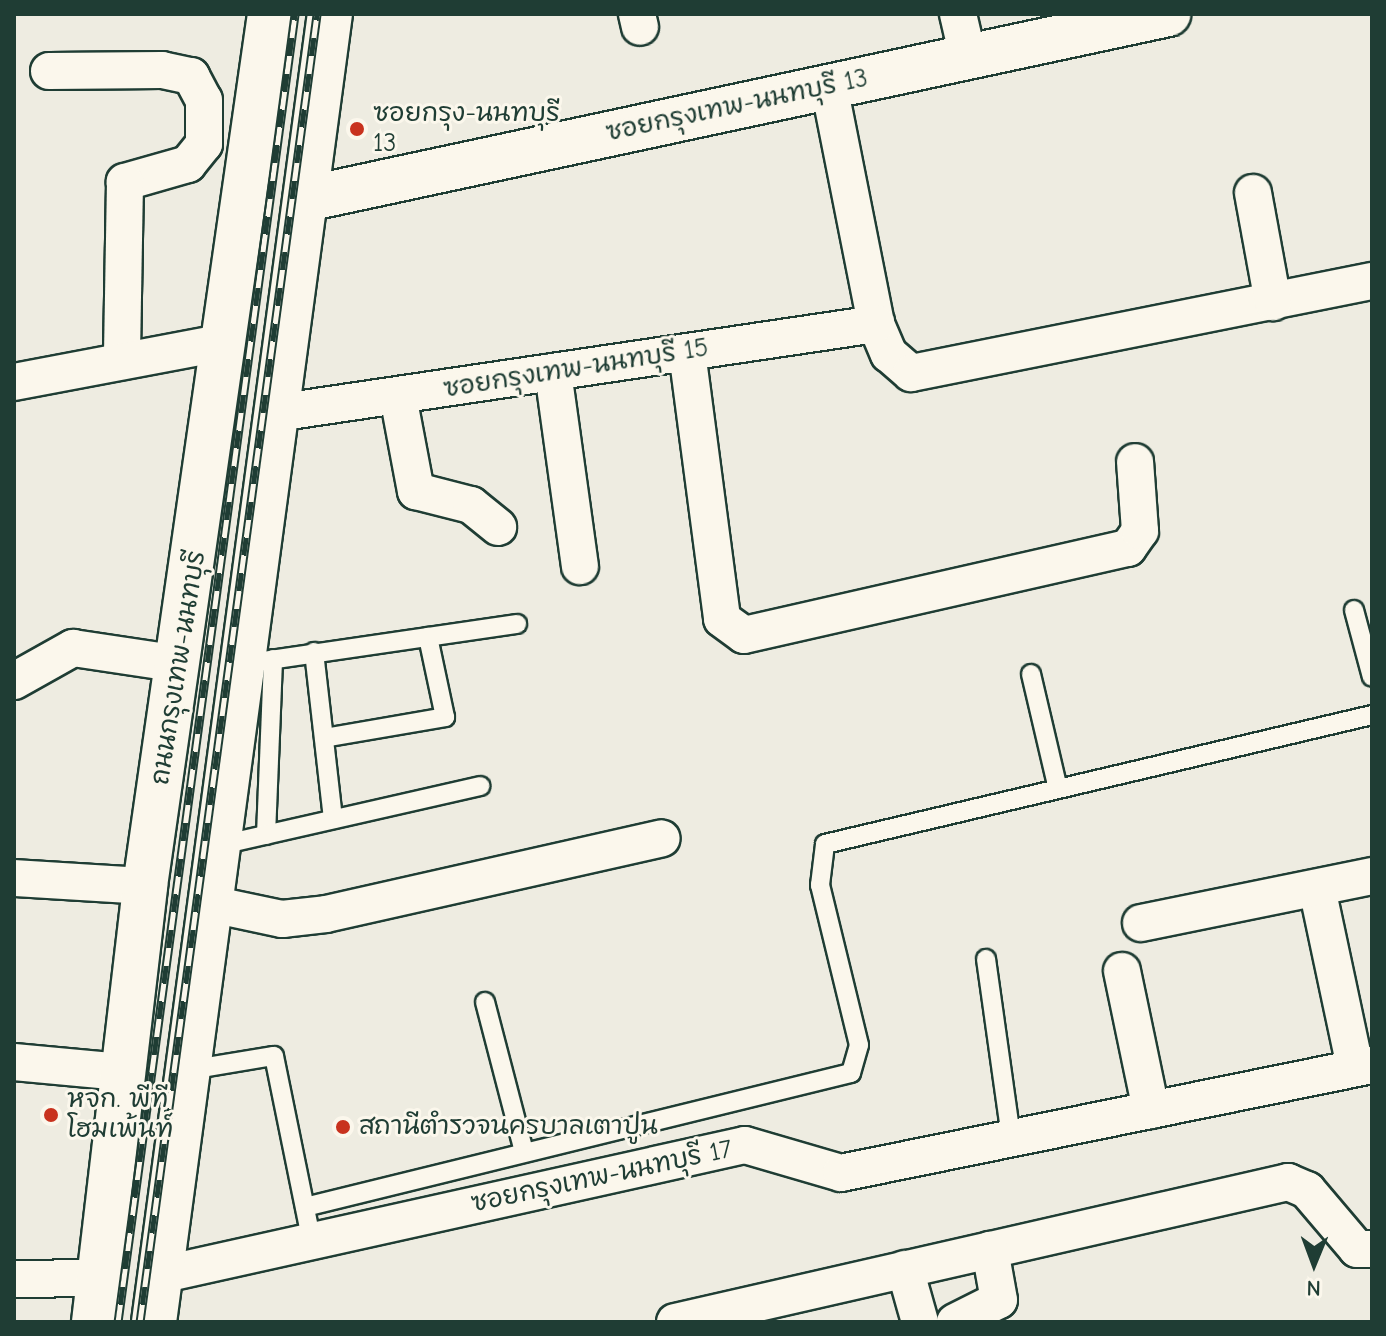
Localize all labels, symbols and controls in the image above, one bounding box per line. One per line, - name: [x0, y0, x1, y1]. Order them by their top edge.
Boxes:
- street label: ซอยกรุงเทพ-นนทบุรี 13: [603, 63, 871, 149]
- place label: ซอยกรุง-นนทบุรี 13: [373, 98, 560, 160]
- marker: ซอยกรุง-นนทบุรี 13: [348, 120, 366, 138]
- street label: ซอยกรุงเทพ-นนทบุรี 15: [441, 333, 711, 405]
- street label: ถนนกรุงเทพ-นนทบุรี: [145, 549, 213, 787]
- place label: หจก. พีที โฮมเพ้นท์: [67, 1084, 174, 1146]
- marker: หจก. พีที โฮมเพ้นท์: [42, 1106, 60, 1124]
- place label: สถานีตำรวจนครบาลเตาปูน: [359, 1111, 658, 1143]
- marker: สถานีตำรวจนครบาลเตาปูน: [334, 1118, 352, 1136]
- street label: ซอยกรุงเทพ-นนทบุรี 17: [469, 1134, 735, 1220]
- north arrow: [1274, 1224, 1354, 1304]
- text: N: [1306, 1275, 1321, 1301]

